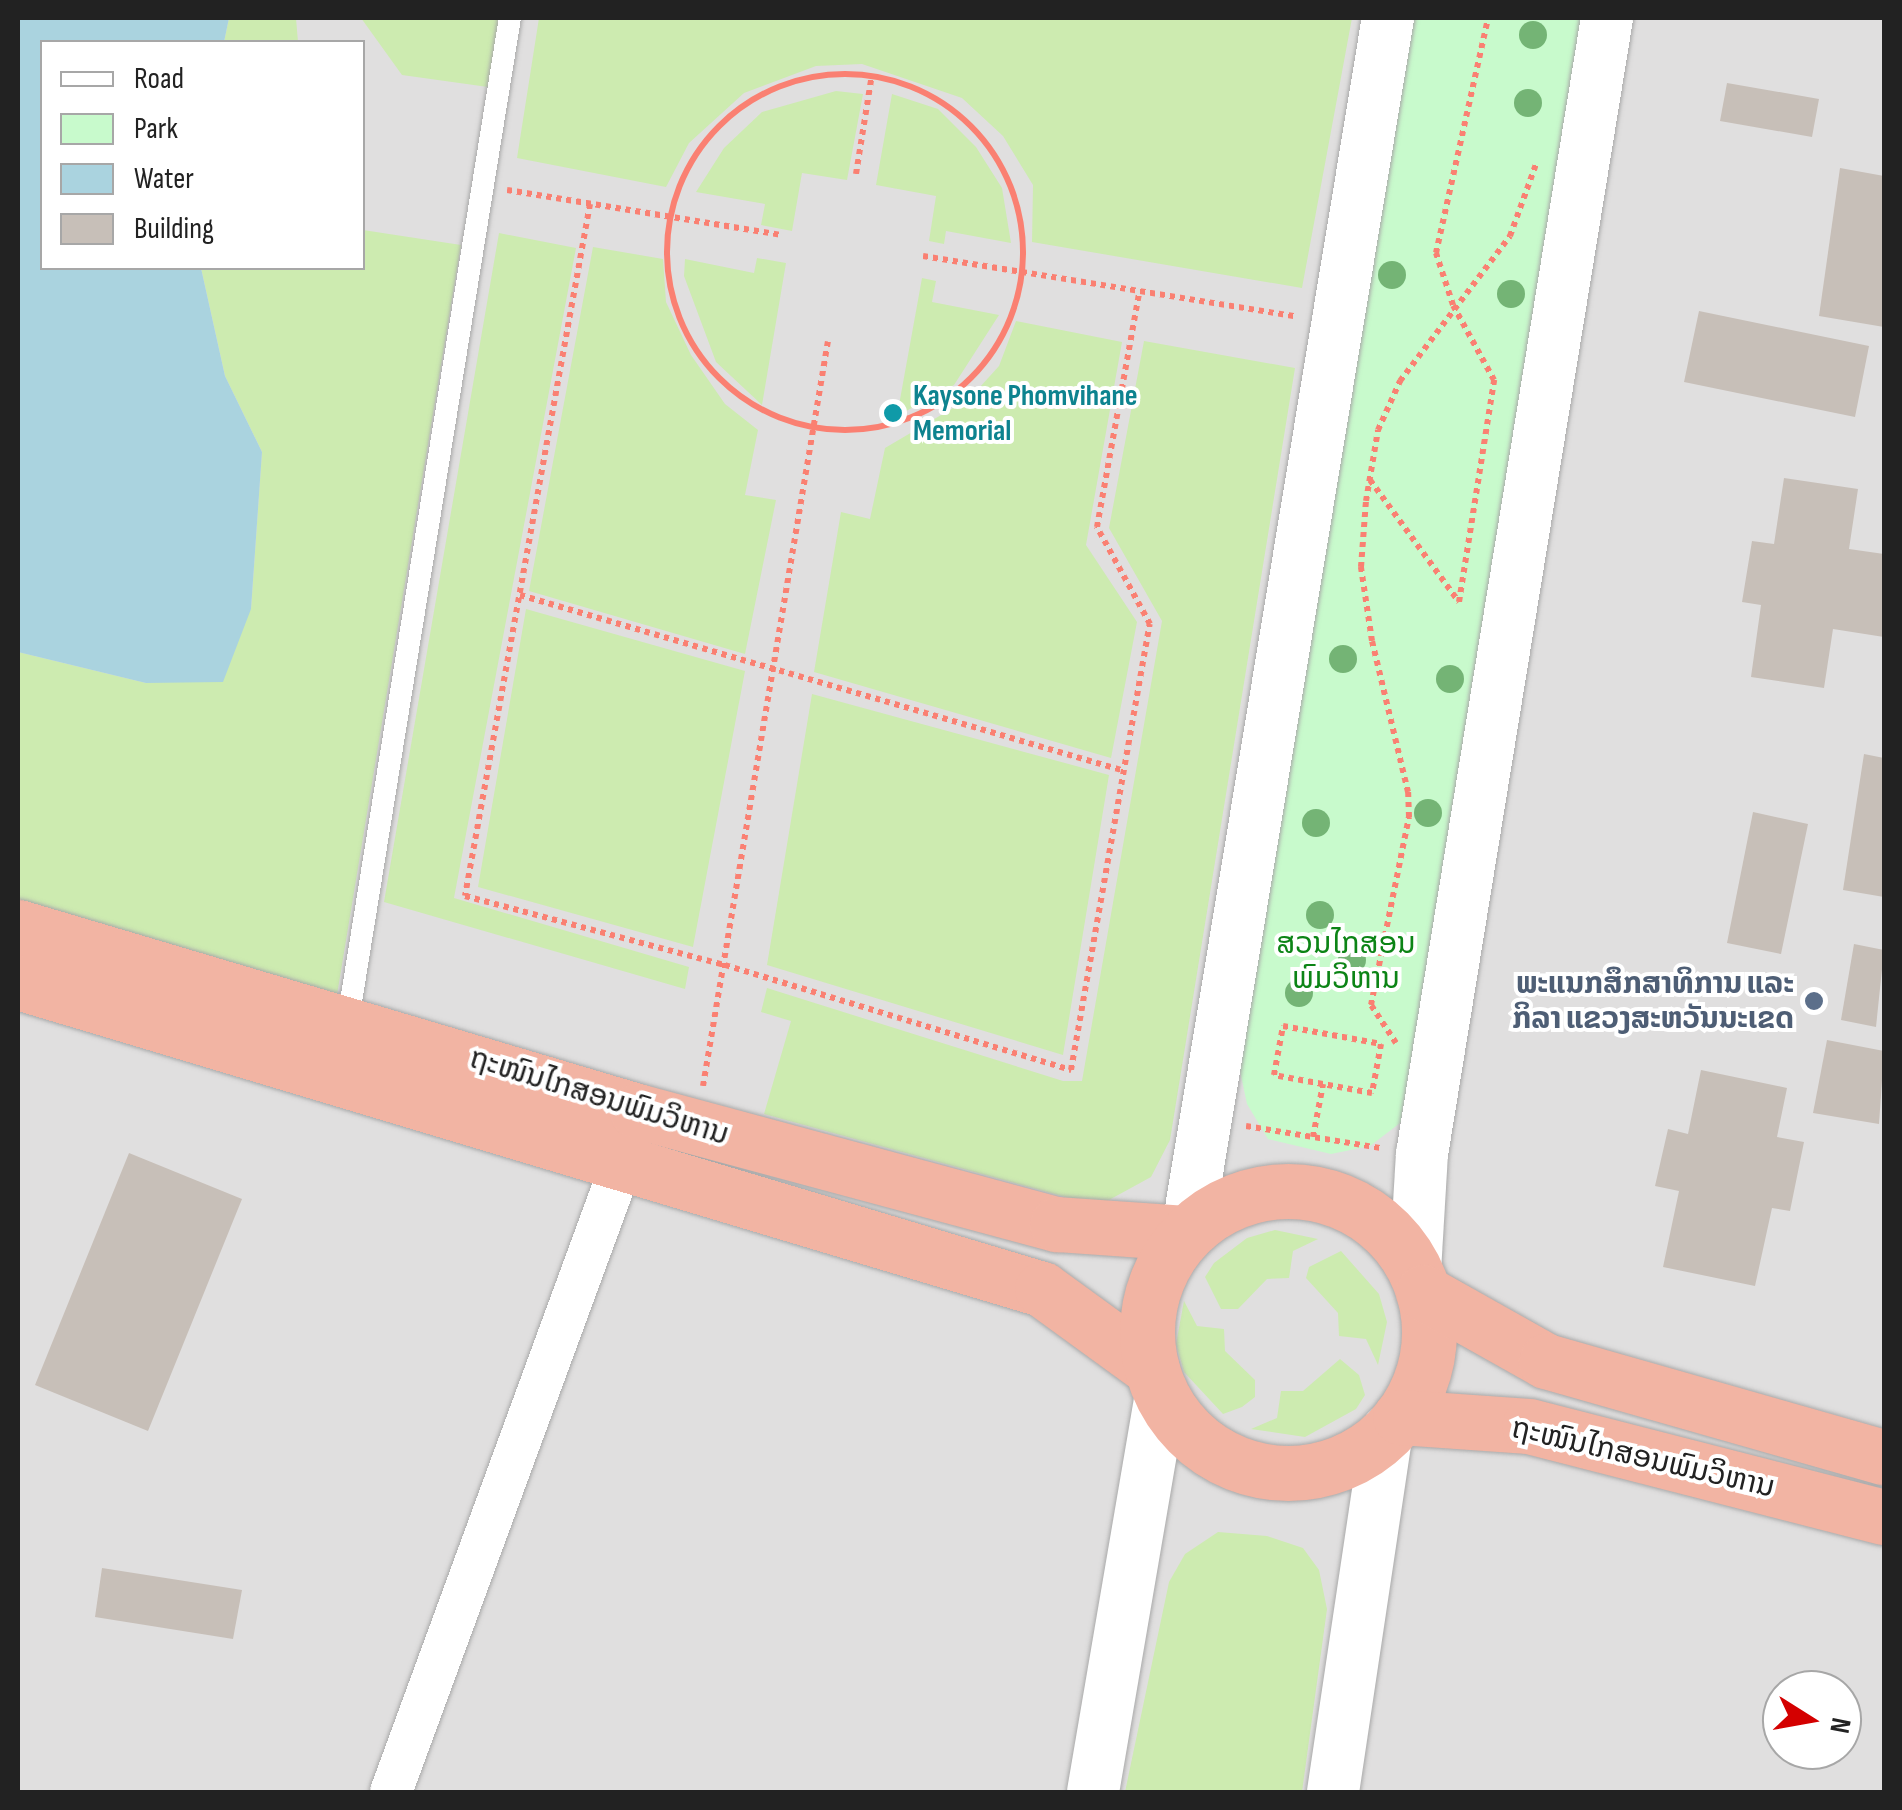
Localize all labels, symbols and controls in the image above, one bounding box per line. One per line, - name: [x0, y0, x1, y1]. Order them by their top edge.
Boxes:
- legend: [40, 40, 365, 270]
- text: Road: [134, 61, 184, 97]
- text: Park: [134, 111, 178, 147]
- text: Water: [134, 161, 194, 197]
- text: Building: [134, 211, 214, 247]
- place label: Kaysone Phomvihane Memorial: [913, 378, 1138, 448]
- marker: Kaysone Phomvihane Memorial: [882, 402, 904, 424]
- park label: ສວນໄກສອນ ພົມວິຫານ: [1276, 926, 1416, 996]
- place label: ພະແນກສຶກສາທິການ ແລະ ກິລາ ແຂວງສະຫວັນນະເຂດ: [1512, 966, 1794, 1036]
- marker: ພະແນກສຶກສາທິການ ແລະ ກິລາ ແຂວງສະຫວັນນະເຂດ: [1803, 990, 1825, 1012]
- street label: ຖະໜົນໄກສອນພົມວິຫານ: [465, 1040, 733, 1154]
- street label: ຖະໜົນໄກສອນພົມວິຫານ: [1508, 1410, 1778, 1506]
- north arrow: [1762, 1670, 1862, 1770]
- text: N: [1822, 1715, 1858, 1736]

